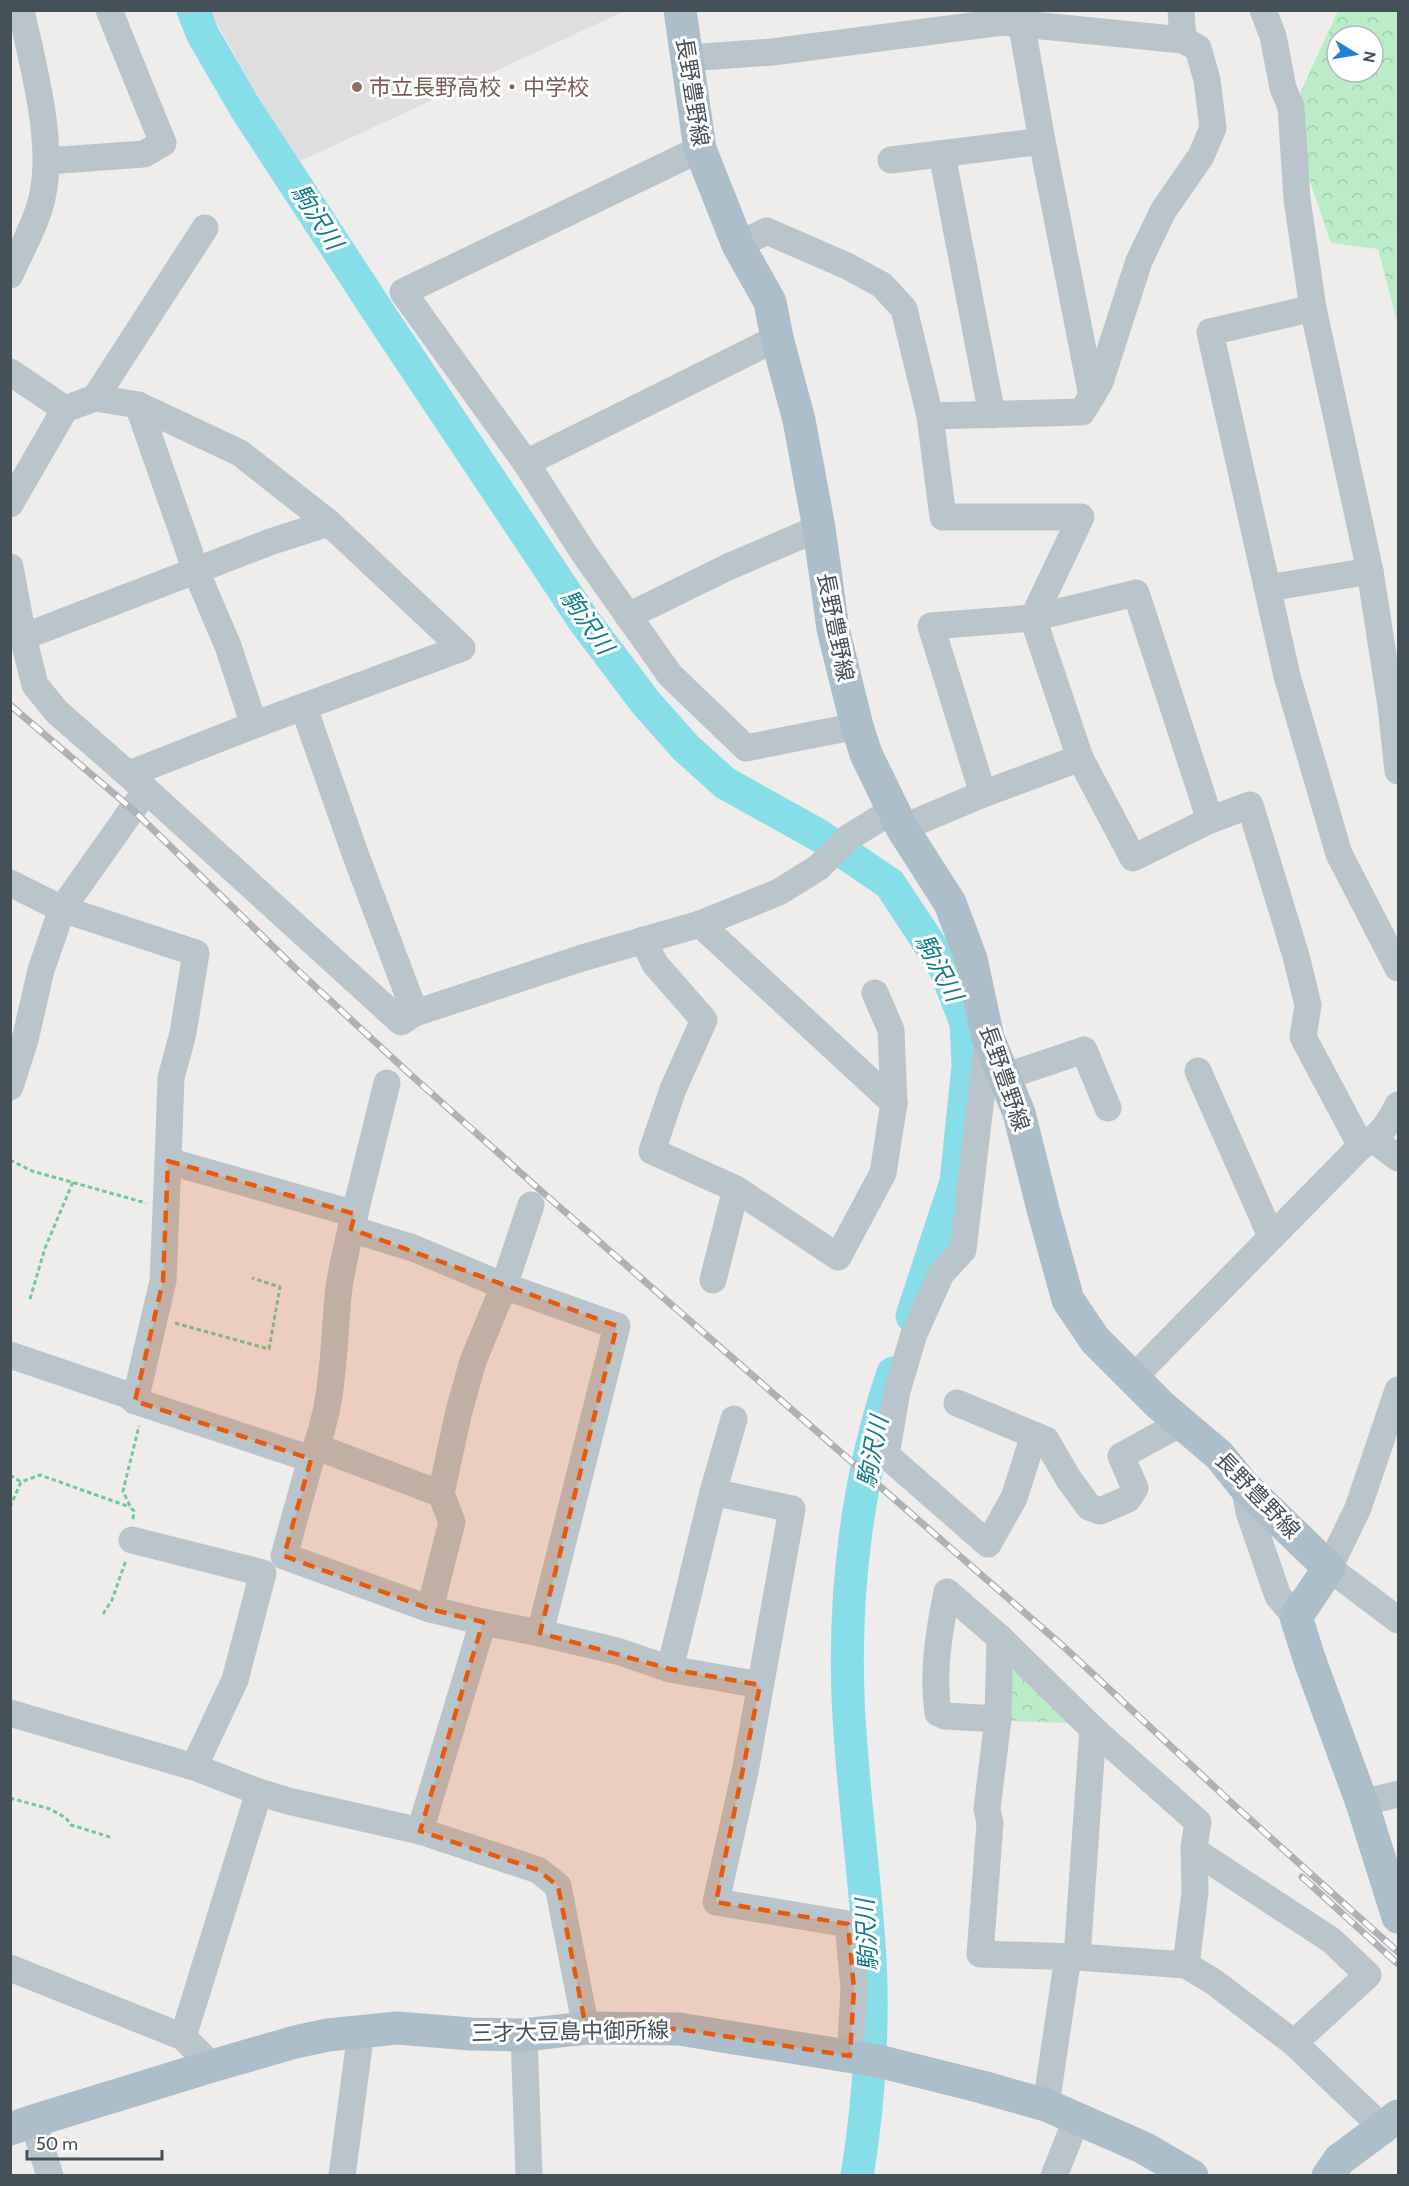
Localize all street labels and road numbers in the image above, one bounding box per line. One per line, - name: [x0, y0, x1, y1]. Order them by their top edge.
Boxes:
- street label: 長野豊野線: [671, 36, 714, 149]
- street label: 長野豊野線: [812, 571, 859, 684]
- street label: 長野豊野線: [974, 1022, 1035, 1135]
- street label: 長野豊野線: [1210, 1446, 1306, 1544]
- street label: 三才大豆島中御所線: [471, 2016, 669, 2047]

